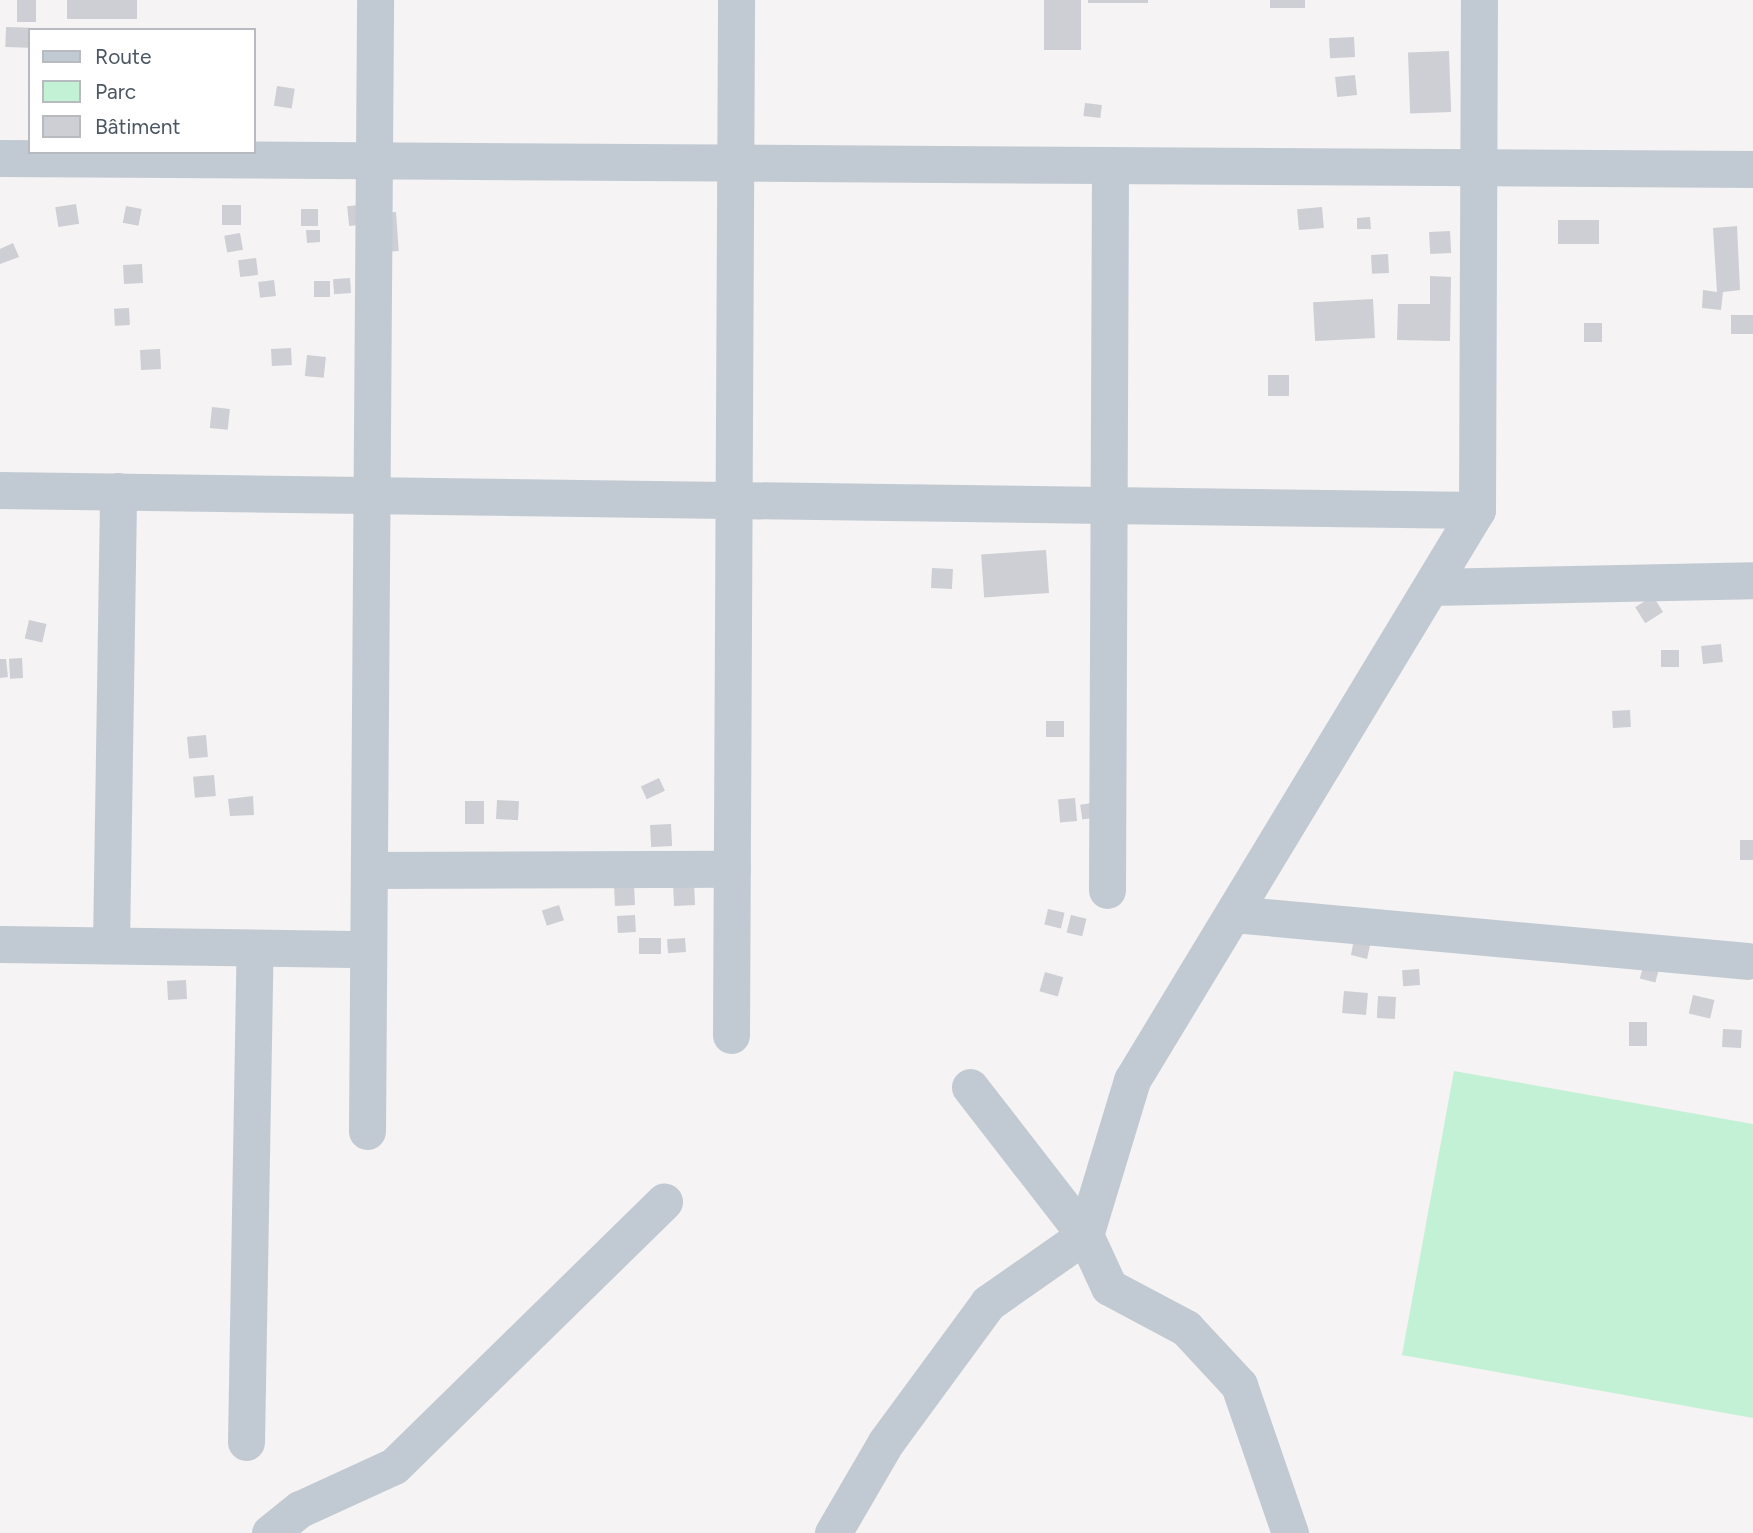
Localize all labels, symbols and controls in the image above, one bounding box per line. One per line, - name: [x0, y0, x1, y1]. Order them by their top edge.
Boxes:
- legend: [28, 28, 256, 154]
- text: Route: [95, 44, 151, 69]
- text: Parc: [95, 79, 136, 104]
- text: Bâtiment: [95, 114, 180, 139]

